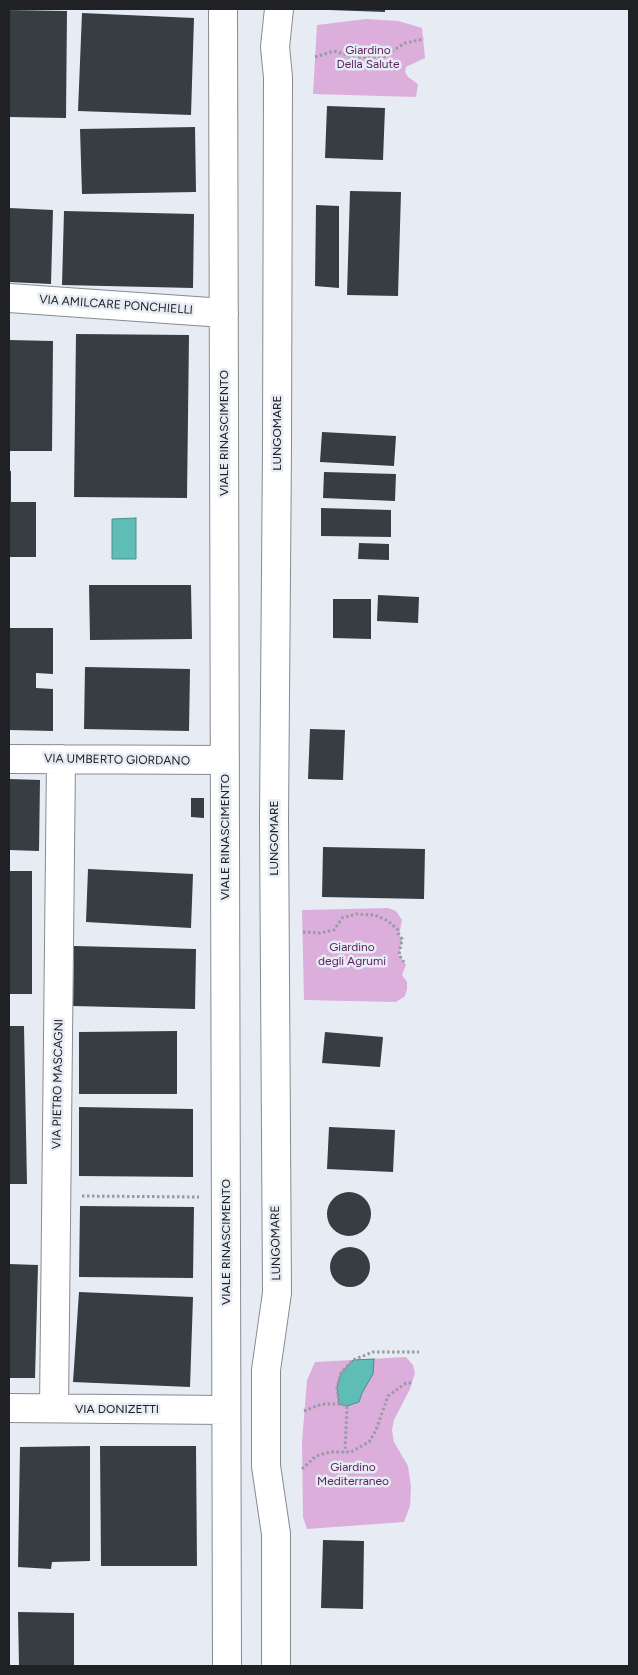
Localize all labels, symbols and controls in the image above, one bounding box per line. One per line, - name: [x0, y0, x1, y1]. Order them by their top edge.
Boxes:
- park label: Giardino Della Salute: [336, 43, 400, 71]
- street label: VIA AMILCARE PONCHIELLI: [39, 292, 193, 318]
- street label: VIALE RINASCIMENTO: [217, 370, 231, 496]
- street label: LUNGOMARE: [270, 395, 284, 471]
- street label: VIA UMBERTO GIORDANO: [44, 752, 190, 768]
- street label: VIALE RINASCIMENTO: [218, 774, 232, 900]
- street label: LUNGOMARE: [267, 800, 281, 876]
- park label: Giardino degli Agrumi: [318, 940, 386, 968]
- street label: VIA PIETRO MASCAGNI: [50, 1019, 66, 1149]
- street label: VIALE RINASCIMENTO: [219, 1179, 233, 1305]
- street label: LUNGOMARE: [268, 1205, 284, 1281]
- street label: VIA DONIZETTI: [75, 1402, 159, 1416]
- park label: Giardino Mediterraneo: [317, 1460, 389, 1488]

